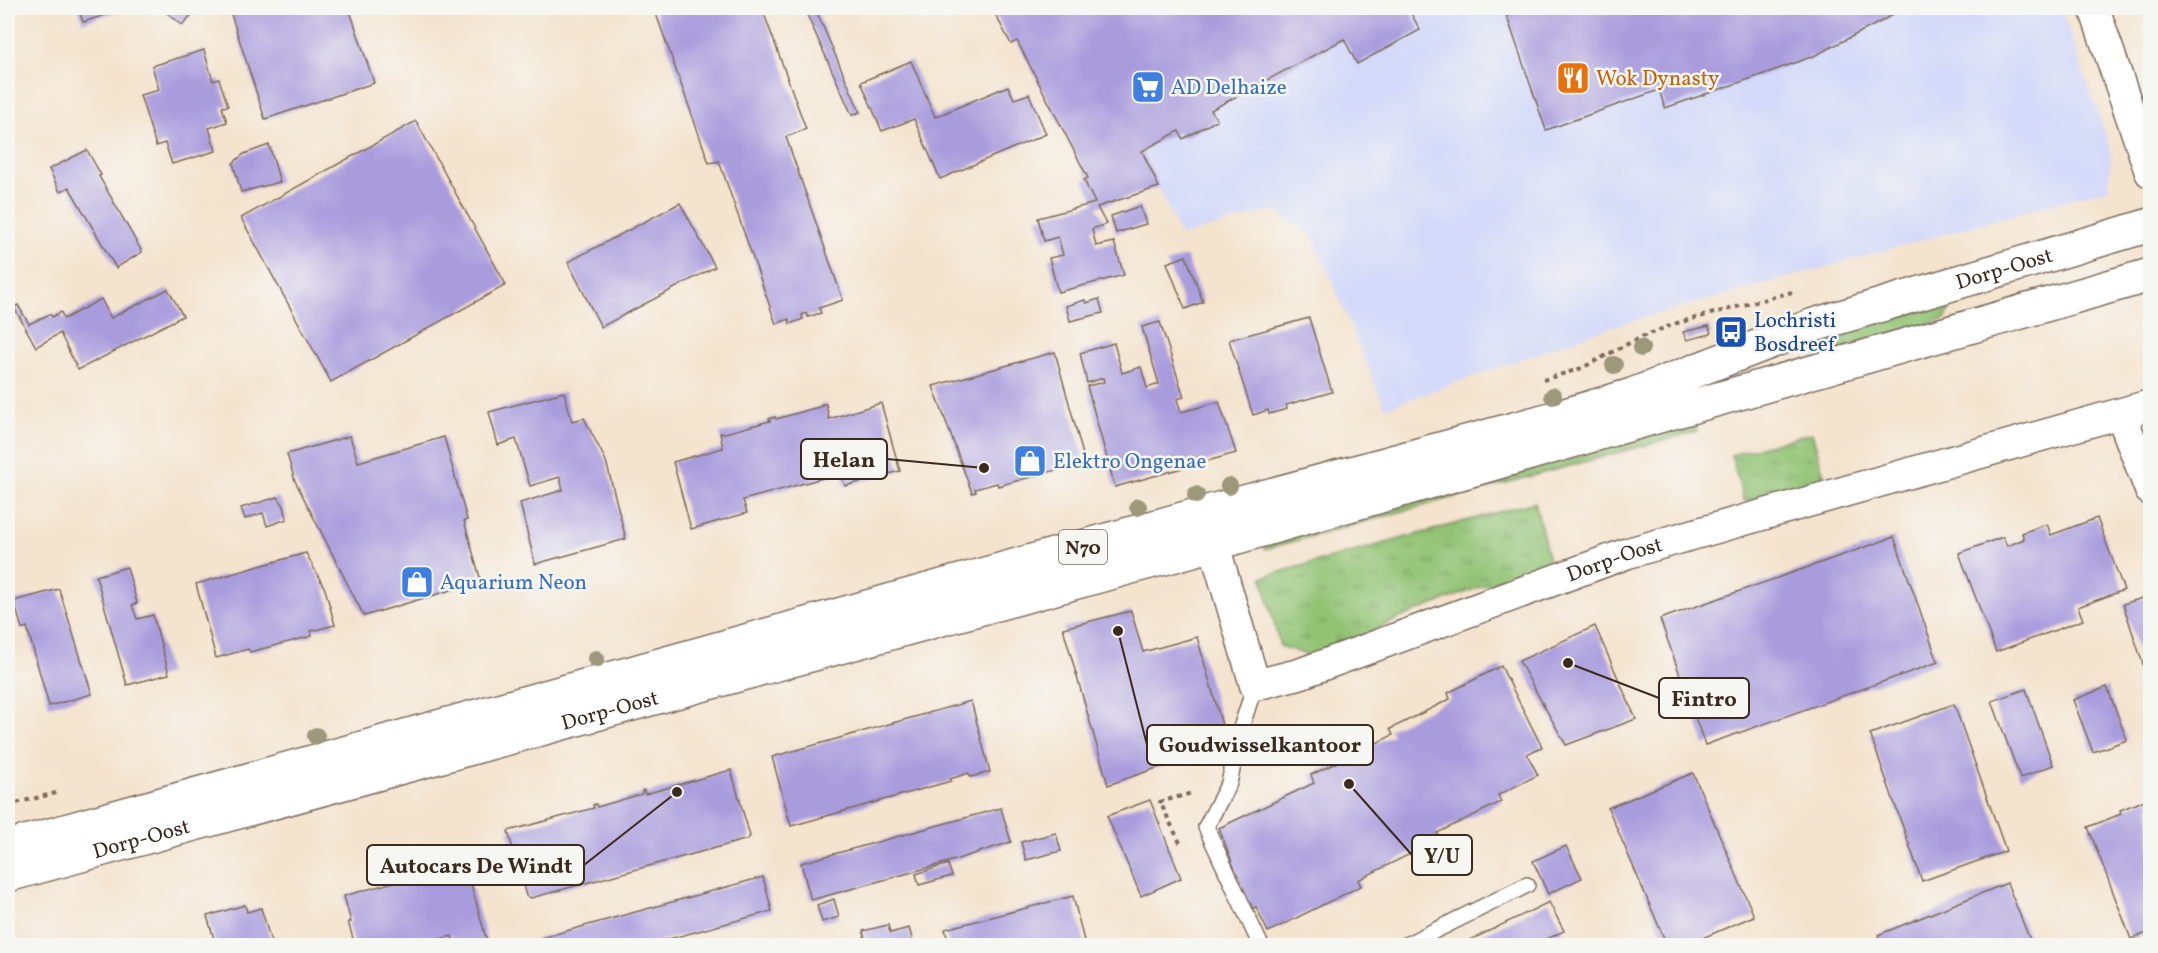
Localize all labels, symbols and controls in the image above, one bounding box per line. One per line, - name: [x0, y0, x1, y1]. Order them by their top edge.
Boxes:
- restaurant icon: Wok Dynasty: [1555, 60, 1591, 96]
- place label: Wok Dynasty: [1596, 65, 1720, 94]
- supermarket icon: AD Delhaize: [1130, 69, 1166, 105]
- place label: AD Delhaize: [1171, 74, 1287, 103]
- street label: Dorp-Oost: [1953, 242, 2056, 298]
- place label: Lochristi Bosdreef: [1754, 307, 1837, 360]
- bus stop icon: Lochristi Bosdreef: [1713, 314, 1749, 350]
- callout: Helan: [801, 439, 887, 479]
- shop icon: Elektro Ongenae: [1012, 443, 1048, 479]
- text: Helan: [813, 446, 875, 477]
- place label: Elektro Ongenae: [1053, 448, 1206, 477]
- road number: N70: [1059, 530, 1107, 564]
- street label: Dorp-Oost: [1563, 531, 1666, 590]
- shop icon: Aquarium Neon: [399, 564, 435, 600]
- place label: Aquarium Neon: [440, 569, 587, 598]
- callout: Fintro: [1659, 678, 1749, 718]
- street label: Dorp-Oost: [558, 684, 662, 739]
- text: Fintro: [1671, 685, 1737, 716]
- callout: Goudwisselkantoor: [1147, 725, 1373, 765]
- text: Goudwisselkantoor: [1159, 731, 1362, 762]
- street label: Dorp-Oost: [90, 813, 193, 867]
- callout: Y/U: [1412, 835, 1472, 875]
- text: Y/U: [1424, 842, 1460, 873]
- callout: Autocars De Windt: [367, 845, 584, 885]
- text: Autocars De Windt: [380, 852, 572, 883]

